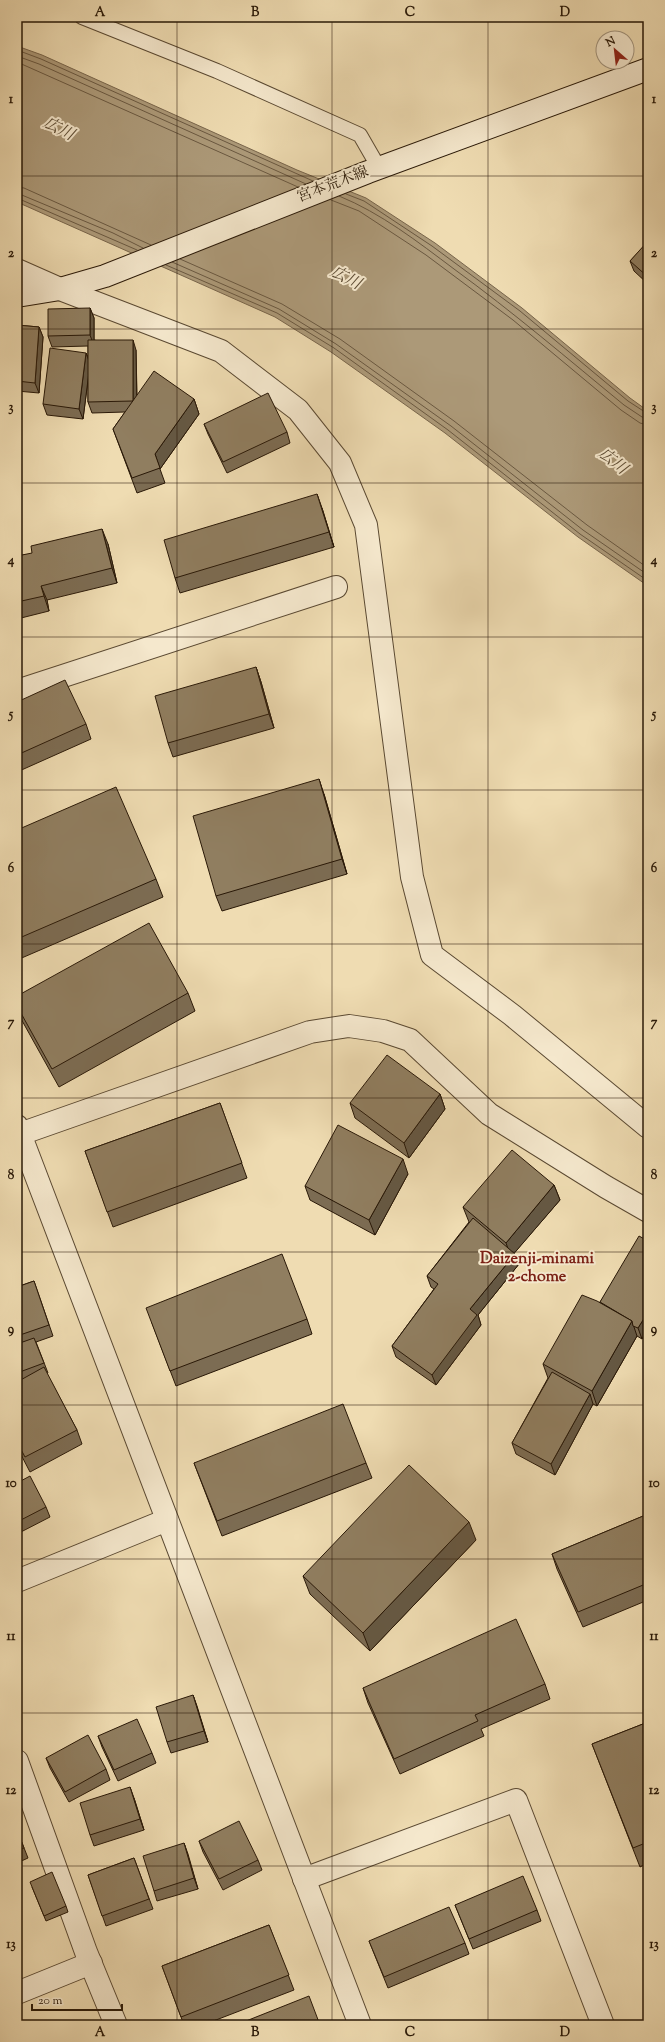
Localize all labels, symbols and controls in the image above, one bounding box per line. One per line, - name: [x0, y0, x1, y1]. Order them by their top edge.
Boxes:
- text: A: [95, 4, 106, 22]
- text: B: [251, 4, 260, 22]
- text: C: [405, 4, 415, 22]
- text: D: [560, 4, 570, 22]
- north arrow: [595, 30, 635, 70]
- text: N: [602, 33, 619, 52]
- text: 1: [9, 91, 14, 109]
- text: 1: [652, 91, 657, 109]
- water label: 広川: [39, 112, 79, 148]
- street label: 宮本荒木線: [294, 162, 372, 208]
- text: 2: [8, 245, 15, 263]
- text: 2: [651, 245, 658, 263]
- water label: 広川: [326, 261, 366, 297]
- text: 3: [8, 399, 14, 417]
- text: 3: [651, 399, 657, 417]
- water label: 広川: [592, 443, 633, 482]
- text: 4: [7, 552, 15, 570]
- text: 4: [650, 552, 658, 570]
- text: 5: [8, 706, 14, 724]
- text: 5: [651, 706, 657, 724]
- text: 6: [8, 860, 15, 878]
- text: 6: [651, 860, 658, 878]
- text: 7: [8, 1014, 15, 1032]
- text: 7: [651, 1014, 658, 1032]
- text: 8: [8, 1167, 15, 1185]
- text: 8: [651, 1167, 658, 1185]
- district label: Daizenji-minami 2-chome: [480, 1248, 594, 1289]
- text: 9: [8, 1321, 15, 1339]
- text: 9: [651, 1321, 658, 1339]
- text: 10: [5, 1475, 17, 1493]
- text: 10: [648, 1475, 660, 1493]
- text: 11: [7, 1628, 16, 1646]
- text: 11: [650, 1628, 659, 1646]
- text: 12: [6, 1782, 17, 1800]
- text: 12: [649, 1782, 660, 1800]
- text: 13: [6, 1936, 16, 1954]
- text: 13: [649, 1936, 659, 1954]
- scale bar: [32, 1986, 122, 2012]
- text: 20 m: [38, 1992, 63, 2010]
- text: A: [95, 2024, 106, 2042]
- text: B: [251, 2024, 260, 2042]
- text: C: [405, 2024, 415, 2042]
- text: D: [560, 2024, 570, 2042]

